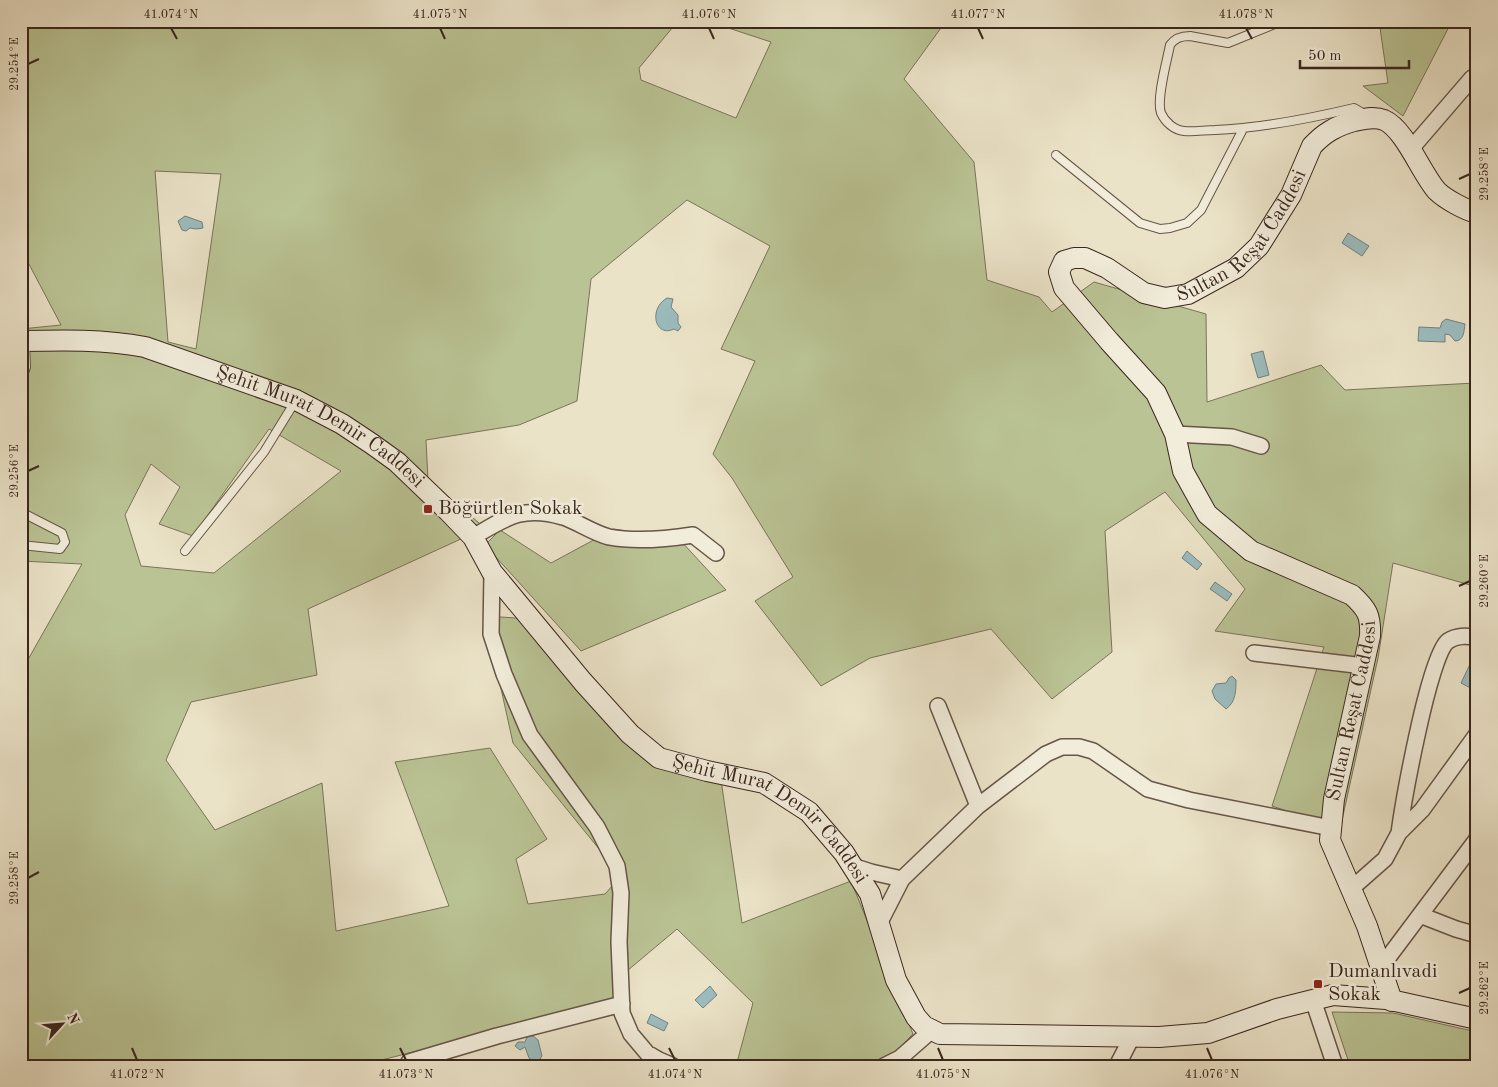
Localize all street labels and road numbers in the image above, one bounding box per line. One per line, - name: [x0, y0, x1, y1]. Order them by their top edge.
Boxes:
- street label: Sultan Reşat Caddesi: [1175, 167, 1310, 306]
- street label: Şehit Murat Demir Caddesi: [213, 363, 428, 492]
- street label: Sultan Reşat Caddesi: [1324, 620, 1380, 803]
- street label: Şehit Murat Demir Caddesi: [670, 752, 871, 887]

